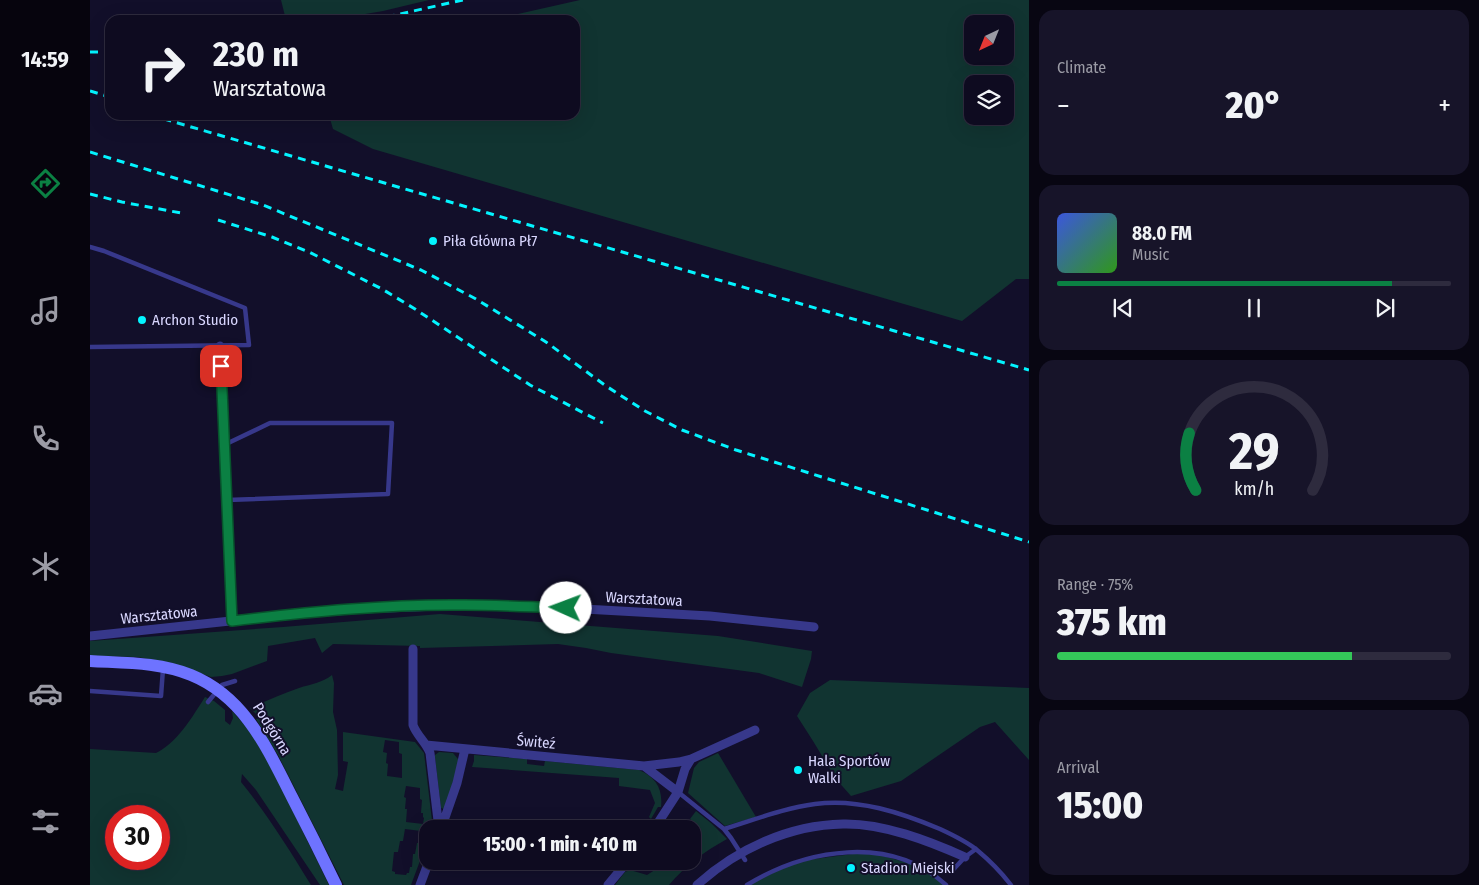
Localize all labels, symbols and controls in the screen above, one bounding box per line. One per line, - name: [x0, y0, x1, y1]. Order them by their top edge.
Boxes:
- north arrow: [964, 15, 1014, 65]
- map controls: [964, 15, 1014, 125]
- text: 230 m: [213, 33, 299, 75]
- icon: right: [130, 35, 195, 100]
- text: 14:59: [21, 46, 69, 73]
- text: Climate: [1057, 58, 1106, 77]
- text: Warsztatowa: [213, 75, 326, 102]
- button: layers: [964, 75, 1014, 125]
- text: 20°: [1226, 82, 1282, 128]
- text: −: [1057, 89, 1070, 122]
- text: +: [1438, 89, 1451, 122]
- icon: directions: [28, 166, 63, 201]
- text: 88.0 FM: [1132, 222, 1192, 245]
- place label: Piła Główna Pł7: [443, 232, 537, 250]
- marker: Piła Główna Pł7: [427, 235, 439, 247]
- text: Music: [1132, 245, 1169, 264]
- icon: music: [28, 293, 63, 328]
- icon: previous: [1109, 294, 1137, 322]
- icon: pause: [1240, 294, 1268, 322]
- icon: next: [1371, 294, 1399, 322]
- place label: Archon Studio: [152, 311, 238, 329]
- marker: Archon Studio: [136, 314, 148, 326]
- pin: [200, 345, 242, 387]
- icon: arrive: [207, 352, 235, 380]
- text: 29: [1228, 420, 1279, 483]
- icon: phone: [28, 421, 63, 456]
- text: km/h: [1234, 478, 1274, 500]
- icon: climate: [28, 549, 63, 584]
- text: Range · 75%: [1057, 575, 1133, 594]
- position arrow: [539, 581, 591, 633]
- street label: Warsztatowa: [605, 588, 683, 610]
- text: 375 km: [1057, 599, 1167, 645]
- street label: Warsztatowa: [120, 602, 198, 628]
- icon: car: [28, 676, 63, 711]
- street label: Podgórna: [249, 699, 295, 759]
- street label: Świteź: [516, 731, 556, 753]
- place label: Hala Sportów Walki: [808, 752, 890, 787]
- text: Arrival: [1057, 758, 1099, 777]
- marker: Hala Sportów Walki: [792, 764, 804, 776]
- text: 15:00: [1057, 782, 1143, 828]
- icon: filters: [28, 804, 63, 839]
- speed limit sign: 30: [105, 805, 170, 870]
- text: 15:00 · 1 min · 410 m: [483, 833, 637, 856]
- place label: Stadion Miejski: [861, 859, 955, 877]
- marker: Stadion Miejski: [845, 862, 857, 874]

